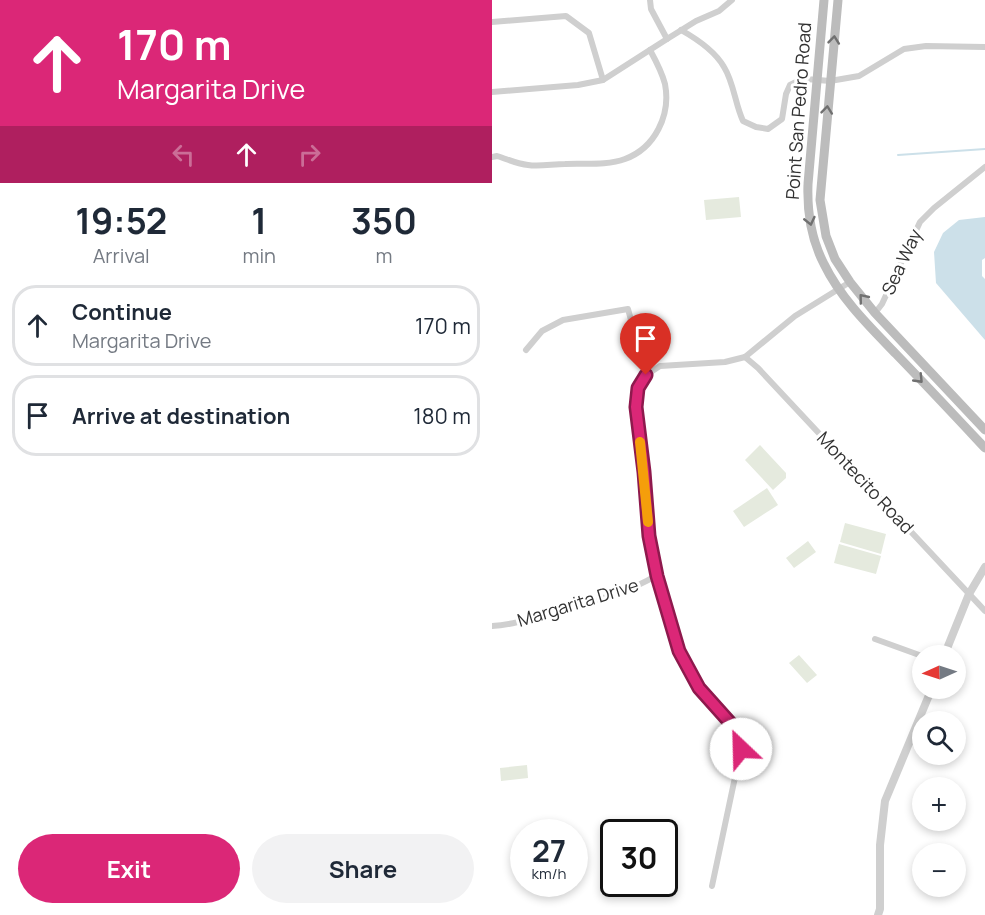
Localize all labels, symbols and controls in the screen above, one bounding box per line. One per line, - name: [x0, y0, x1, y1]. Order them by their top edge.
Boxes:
- text: 170 m: [117, 15, 232, 73]
- street label: Point San Pedro Road: [780, 21, 816, 200]
- icon: ahead: [18, 24, 96, 102]
- one-way arrow: [827, 36, 840, 45]
- text: Margarita Drive: [117, 70, 305, 107]
- one-way arrow: [820, 106, 833, 115]
- icon: left: [167, 138, 200, 171]
- icon: ahead: [230, 138, 263, 171]
- icon: right: [293, 138, 326, 171]
- text: 19:52: [75, 196, 167, 245]
- text: 1: [251, 196, 267, 245]
- text: 350: [351, 196, 417, 245]
- one-way arrow: [802, 216, 815, 226]
- street label: Sea Way: [875, 224, 927, 298]
- text: Arrival: [93, 242, 150, 269]
- text: min: [242, 242, 276, 269]
- text: m: [375, 242, 392, 269]
- one-way arrow: [859, 294, 870, 305]
- text: Continue: [72, 297, 172, 327]
- icon: ahead: [21, 309, 54, 342]
- text: 170 m: [415, 311, 471, 341]
- pin: [620, 313, 671, 375]
- icon: arrive: [629, 322, 662, 355]
- text: Margarita Drive: [72, 327, 211, 354]
- one-way arrow: [912, 371, 923, 382]
- icon: arrive: [21, 399, 54, 432]
- text: Arrive at destination: [72, 401, 290, 431]
- text: 180 m: [413, 401, 471, 431]
- street label: Montecito Road: [812, 426, 919, 539]
- street label: Margarita Drive: [514, 572, 641, 632]
- north arrow: [912, 645, 966, 699]
- map controls: [912, 645, 966, 897]
- button: search: [912, 711, 966, 765]
- position arrow: [709, 717, 773, 781]
- button: +: [912, 777, 966, 831]
- speed limit sign: 30: [600, 819, 678, 897]
- text: 27: [532, 830, 566, 871]
- button: Exit: [18, 834, 240, 903]
- button: Share: [252, 834, 474, 903]
- button: −: [912, 843, 966, 897]
- text: km/h: [532, 863, 566, 884]

